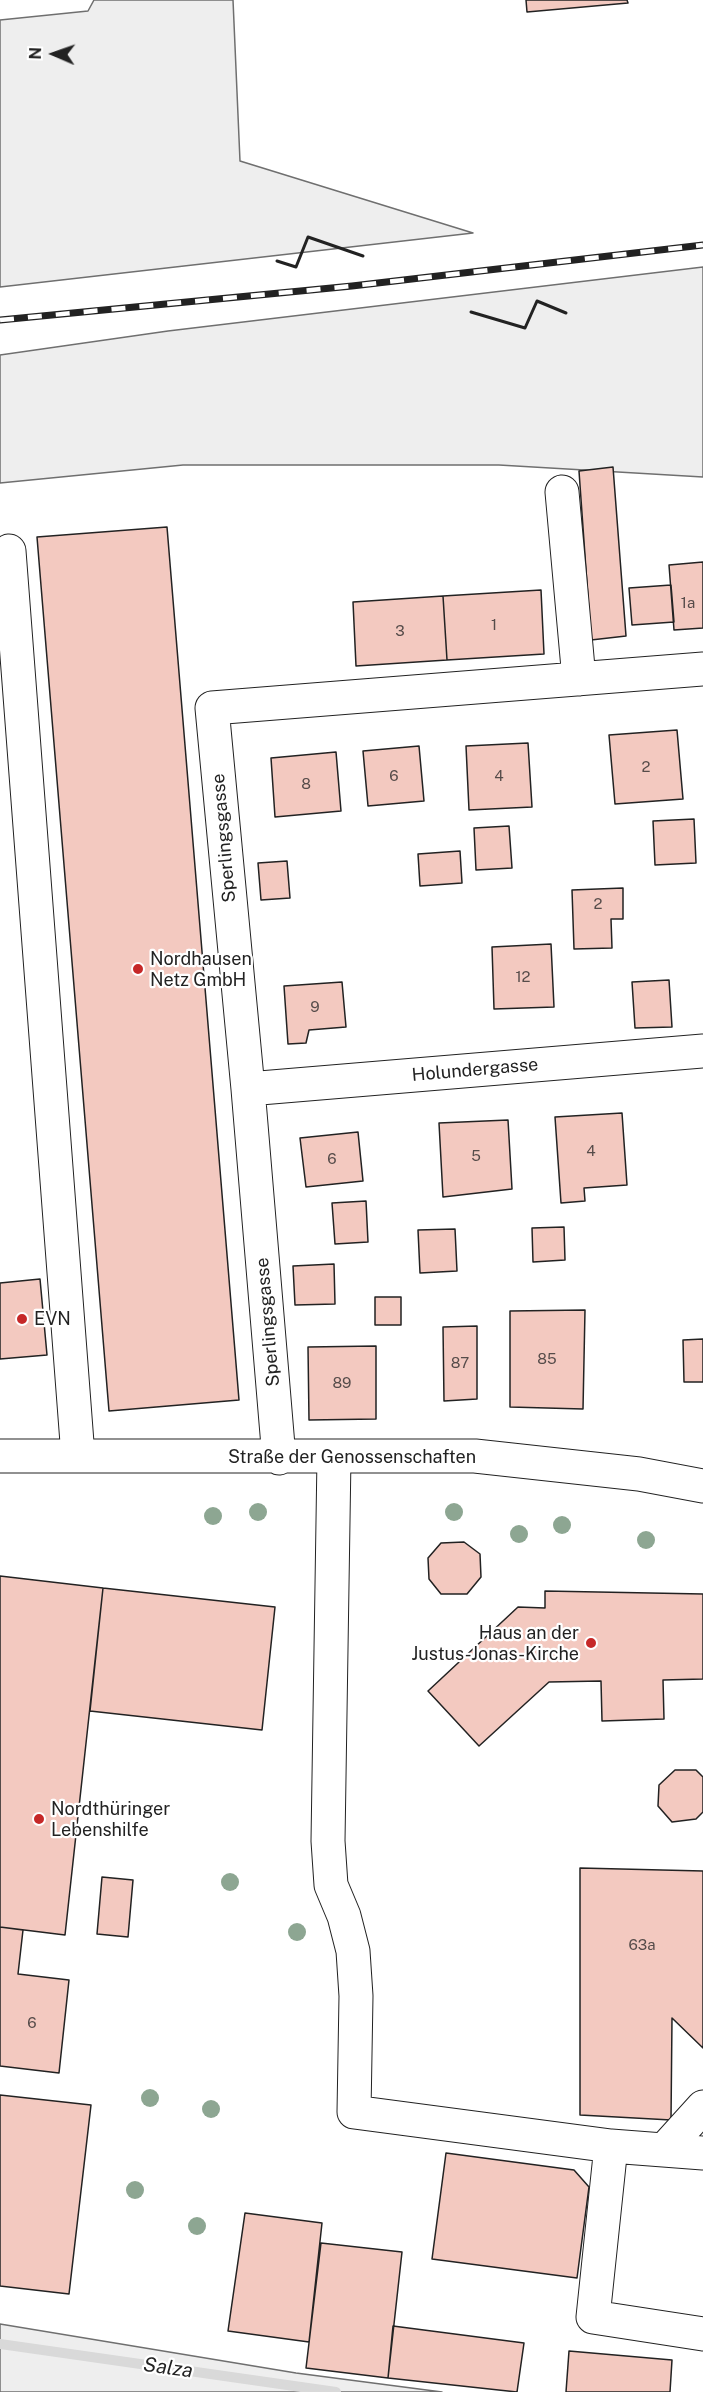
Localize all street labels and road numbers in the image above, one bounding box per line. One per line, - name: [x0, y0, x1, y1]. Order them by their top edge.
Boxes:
- street label: Sperlingsgasse: [208, 773, 240, 903]
- street label: Holundergasse: [411, 1054, 539, 1086]
- street label: Sperlingsgasse: [252, 1257, 284, 1387]
- street label: Straße der Genossenschaften: [228, 1446, 476, 1468]

